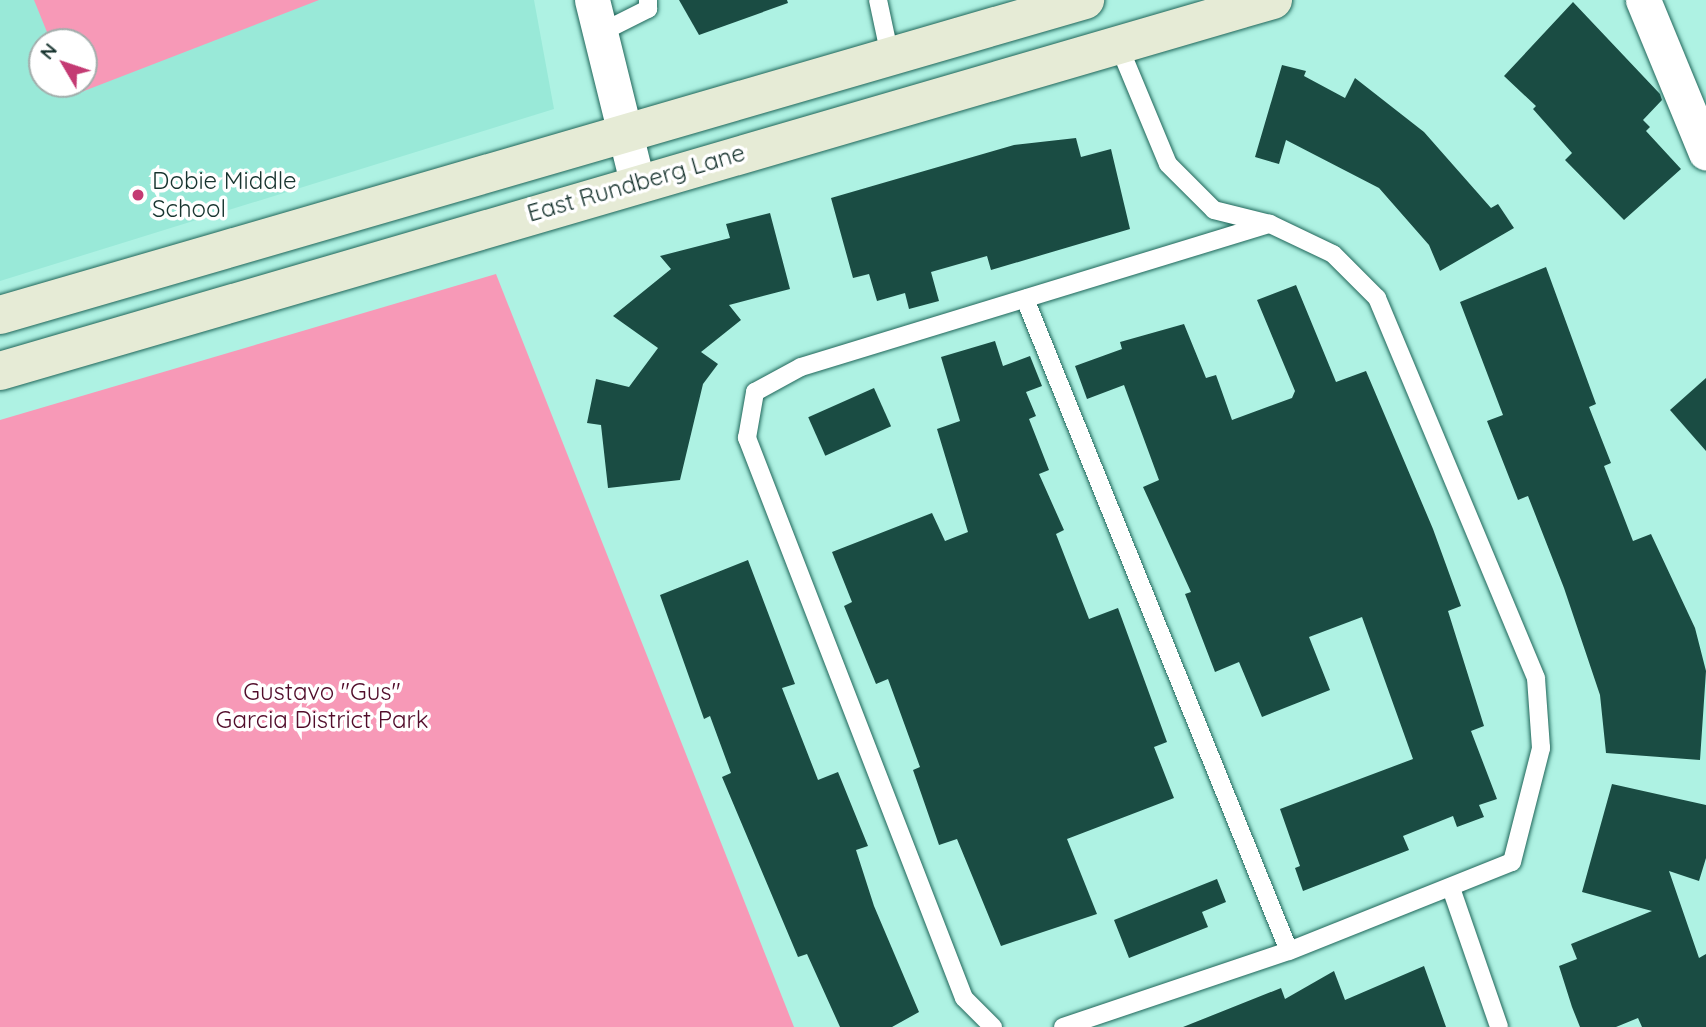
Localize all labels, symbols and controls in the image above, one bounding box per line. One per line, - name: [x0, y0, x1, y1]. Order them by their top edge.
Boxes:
- north arrow: [28, 28, 98, 98]
- text: N: [35, 38, 62, 64]
- street label: East Rundberg Lane: [524, 138, 748, 228]
- place label: Dobie Middle School: [152, 167, 297, 223]
- marker: Dobie Middle School: [130, 187, 146, 203]
- park label: Gustavo "Gus" Garcia District Park: [215, 678, 429, 734]

